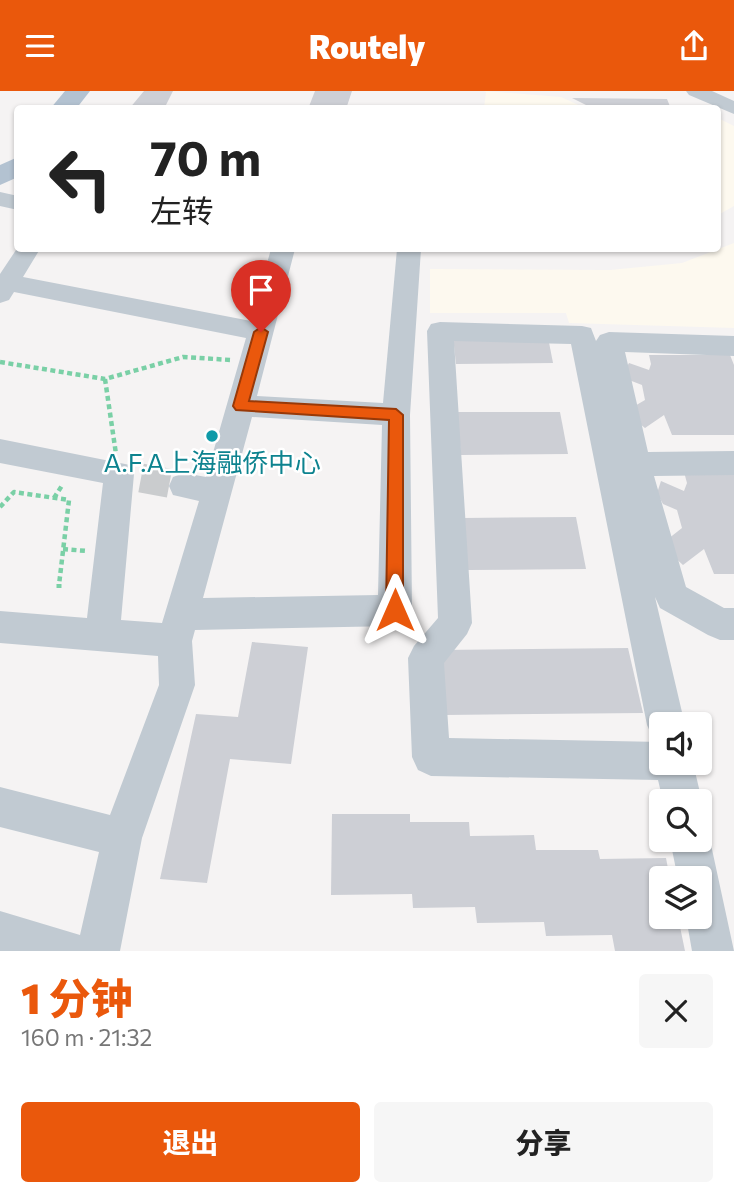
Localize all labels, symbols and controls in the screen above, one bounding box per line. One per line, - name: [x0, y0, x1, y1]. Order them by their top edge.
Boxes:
- text: Routely: [309, 26, 425, 66]
- icon: menu: [21, 27, 59, 65]
- icon: share: [675, 27, 713, 65]
- text: 70 m: [150, 126, 261, 186]
- icon: left: [35, 133, 126, 224]
- text: 左转: [150, 190, 214, 230]
- pin: [231, 260, 291, 332]
- icon: arrive: [242, 271, 280, 309]
- marker: A.F.A上海融侨中心: [204, 428, 220, 444]
- place label: A.F.A上海融侨中心: [104, 446, 320, 477]
- position arrow: [358, 573, 432, 647]
- map controls: [649, 712, 712, 929]
- button: sound: [649, 712, 712, 775]
- button: search: [649, 789, 712, 852]
- button: layers: [649, 866, 712, 929]
- text: 1 分钟: [21, 971, 133, 1023]
- button: close: [639, 974, 713, 1048]
- text: 160 m · 21:32: [21, 1023, 152, 1051]
- button: 退出: [21, 1102, 360, 1182]
- button: 分享: [374, 1102, 713, 1182]

